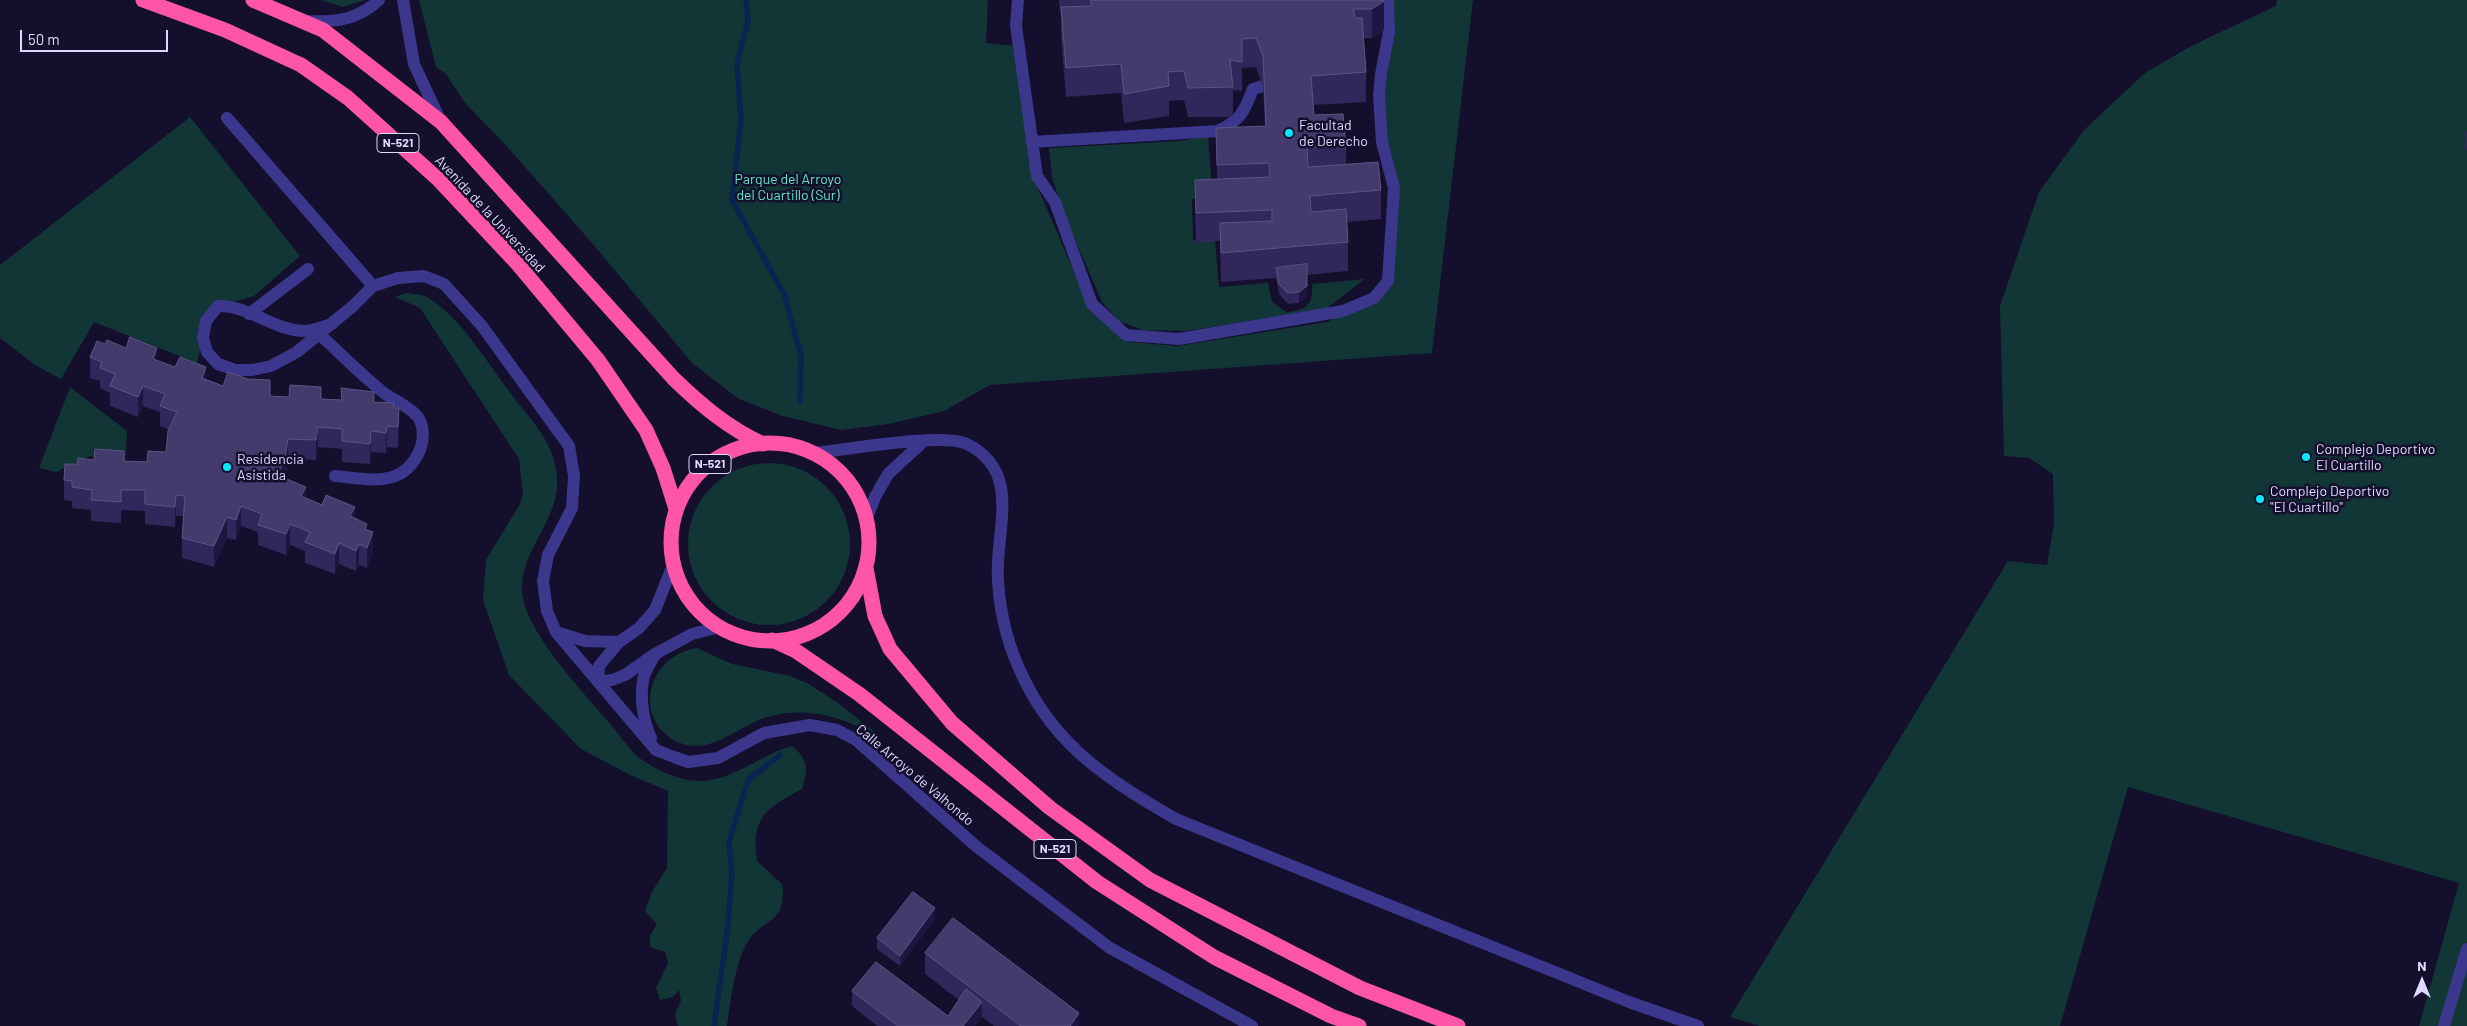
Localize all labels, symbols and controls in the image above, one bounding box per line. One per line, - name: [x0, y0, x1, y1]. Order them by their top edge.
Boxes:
- scale bar: [22, 20, 170, 52]
- text: 50 m: [28, 30, 60, 48]
- place label: Facultad de Derecho: [1299, 117, 1368, 150]
- marker: Facultad de Derecho: [1283, 127, 1295, 139]
- road number: N-521: [377, 134, 419, 152]
- street label: Avenida de la Universidad: [431, 152, 549, 276]
- park label: Parque del Arroyo del Cuartillo (Sur): [735, 171, 841, 203]
- place label: Complejo Deportivo El Cuartillo: [2316, 441, 2435, 474]
- place label: Residencia Asistida: [237, 451, 304, 484]
- marker: Complejo Deportivo El Cuartillo: [2300, 451, 2312, 463]
- road number: N-521: [689, 454, 731, 474]
- marker: Residencia Asistida: [221, 461, 233, 473]
- place label: Complejo Deportivo "El Cuartillo": [2270, 483, 2389, 516]
- marker: Complejo Deportivo "El Cuartillo": [2254, 493, 2266, 505]
- street label: Calle Arroyo de Valhondo: [853, 721, 977, 829]
- road number: N-521: [1034, 840, 1076, 859]
- north arrow: [2397, 956, 2447, 1006]
- text: N: [2417, 957, 2427, 974]

